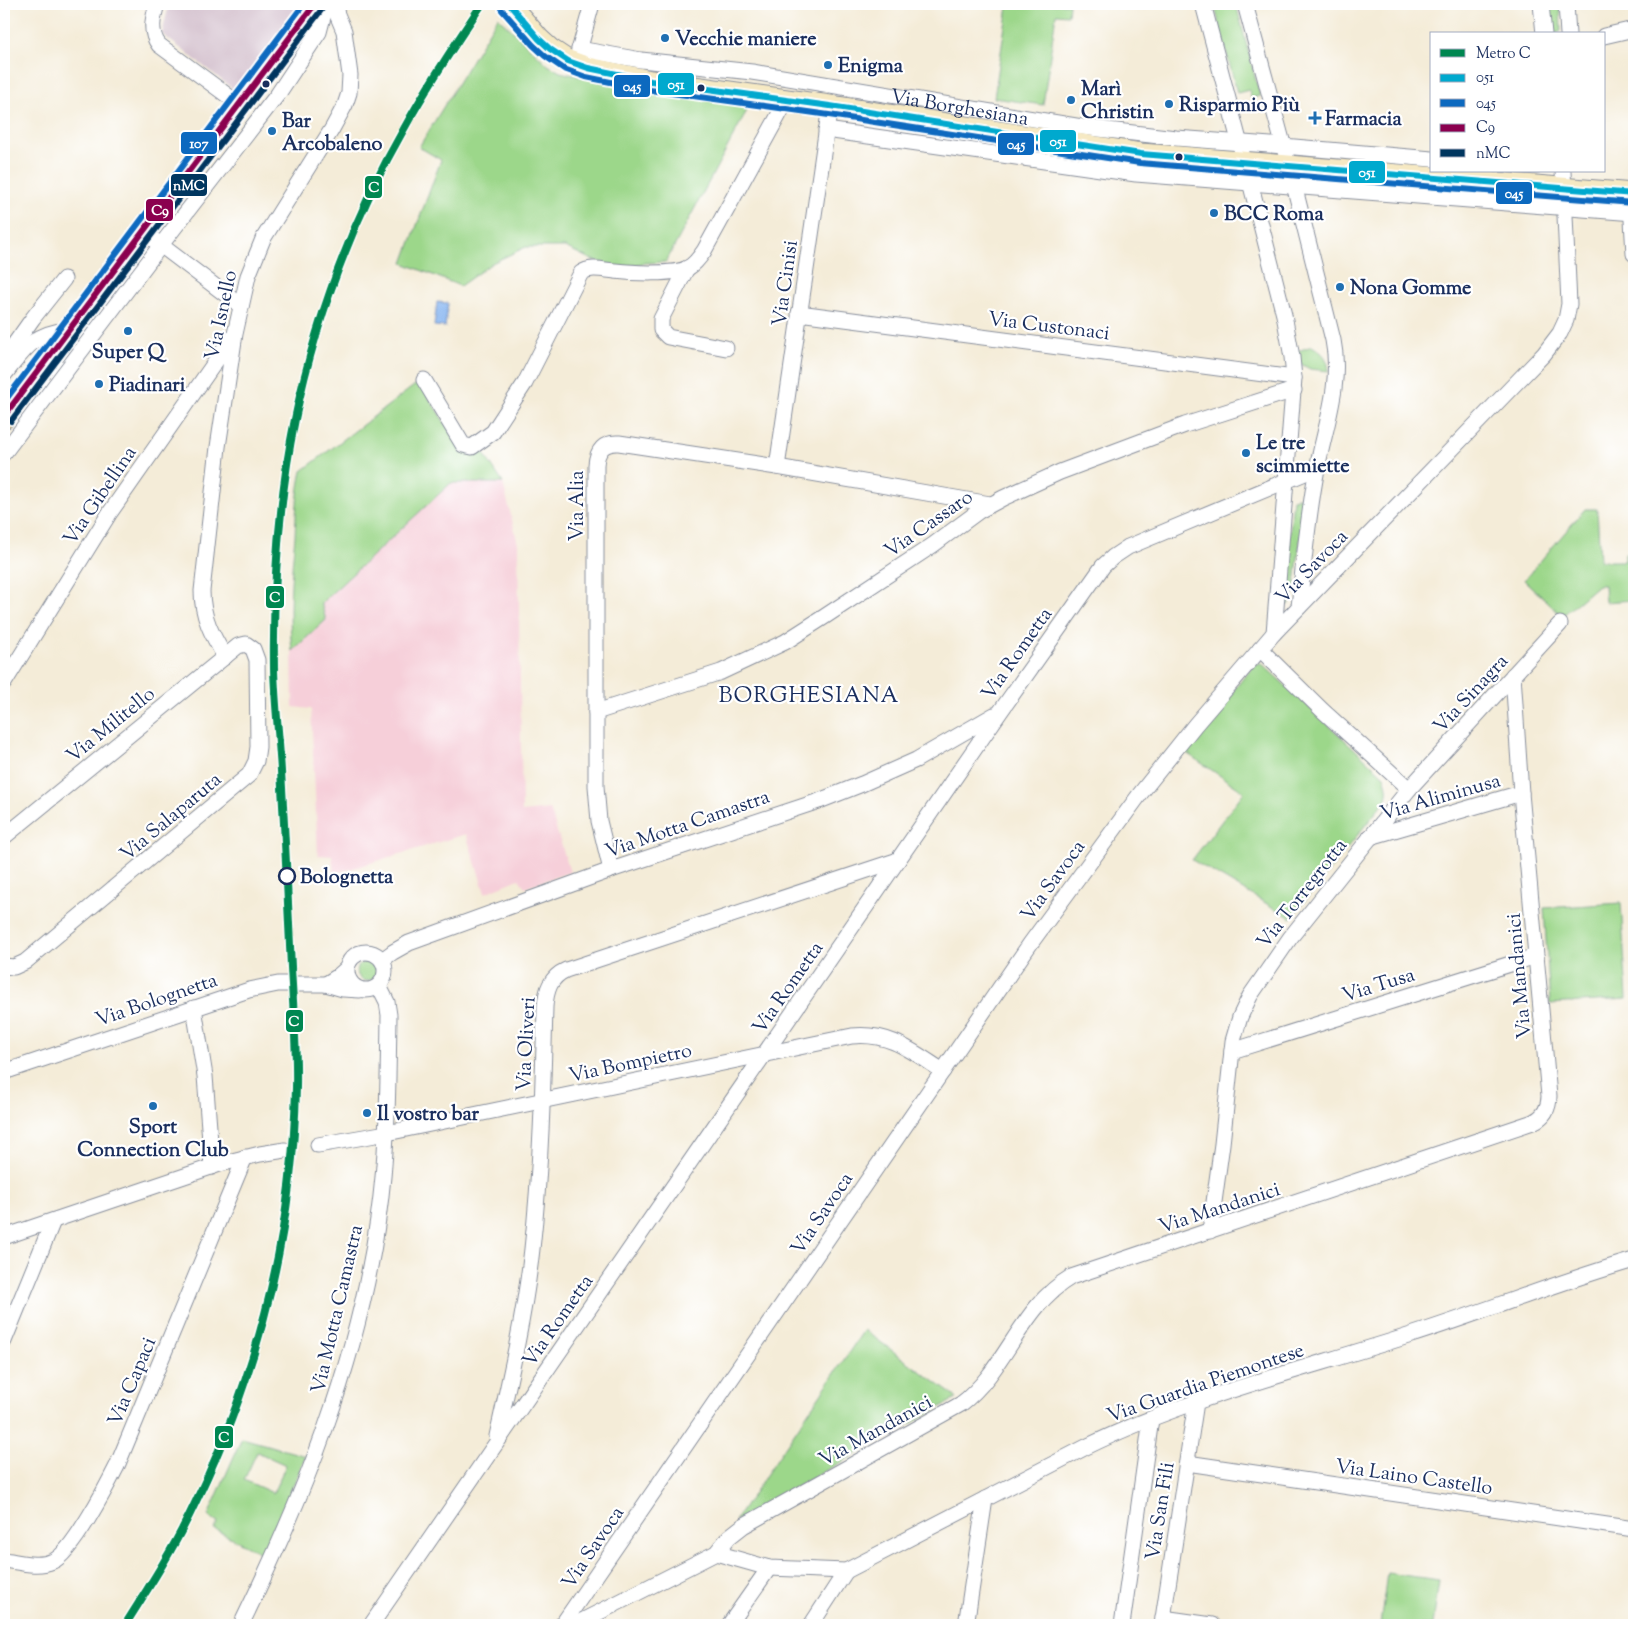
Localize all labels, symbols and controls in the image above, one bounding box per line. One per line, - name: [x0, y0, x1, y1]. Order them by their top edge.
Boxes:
- place label: Vecchie maniere: [675, 26, 817, 55]
- marker: Vecchie maniere: [659, 32, 671, 44]
- legend: [1430, 32, 1606, 172]
- text: Metro C: [1476, 44, 1531, 65]
- place label: Enigma: [838, 53, 904, 82]
- marker: Enigma: [822, 59, 834, 71]
- text: 051: [1476, 68, 1494, 89]
- line badge: 051: [657, 72, 695, 96]
- line badge: 045: [613, 74, 651, 98]
- text: 051: [668, 76, 685, 96]
- place label: Marì Christin: [1081, 76, 1154, 128]
- text: 045: [623, 78, 641, 98]
- unlabelled marker: [261, 79, 271, 89]
- unlabelled marker: [696, 83, 706, 93]
- street label: Via Borghesiana: [888, 83, 1030, 135]
- place label: Risparmio Più: [1179, 92, 1300, 121]
- marker: Marì Christin: [1065, 94, 1077, 106]
- text: 045: [1476, 94, 1496, 115]
- marker: Risparmio Più: [1163, 98, 1175, 110]
- place label: Farmacia: [1325, 106, 1402, 135]
- place label: Bar Arcobaleno: [282, 108, 383, 160]
- marker: Farmacia: [1309, 112, 1321, 124]
- text: C9: [1476, 118, 1495, 139]
- marker: Bar Arcobaleno: [266, 125, 278, 137]
- line badge: 051: [1039, 129, 1077, 153]
- line badge: 107: [180, 131, 218, 155]
- line badge: 045: [997, 132, 1035, 156]
- text: 051: [1050, 133, 1067, 153]
- text: 107: [189, 135, 210, 155]
- text: 045: [1007, 136, 1025, 156]
- text: nMC: [1476, 144, 1511, 165]
- unlabelled marker: [1174, 152, 1184, 162]
- line badge: 051: [1348, 160, 1386, 184]
- text: 051: [1359, 164, 1376, 184]
- line badge: nMC: [170, 173, 208, 197]
- line badge: C: [364, 175, 383, 199]
- text: nMC: [173, 177, 205, 197]
- text: C: [368, 179, 380, 199]
- line badge: 045: [1495, 181, 1533, 205]
- text: 045: [1505, 185, 1523, 205]
- line badge: C9: [145, 198, 174, 222]
- place label: BCC Roma: [1224, 201, 1324, 230]
- text: C9: [151, 202, 169, 222]
- marker: BCC Roma: [1208, 207, 1220, 219]
- street label: Via Cinisi: [766, 238, 807, 328]
- street label: Via Isnello: [199, 268, 246, 363]
- place label: Nona Gomme: [1350, 275, 1471, 304]
- marker: Nona Gomme: [1334, 281, 1346, 293]
- street label: Via Custonaci: [986, 306, 1112, 349]
- marker: Super Q: [122, 325, 134, 337]
- place label: Super Q: [92, 339, 167, 368]
- place label: Piadinari: [109, 372, 186, 401]
- marker: Piadinari: [93, 378, 105, 390]
- place label: Le tre scimmiette: [1256, 430, 1349, 482]
- street label: Via Gibellina: [57, 441, 145, 552]
- marker: Le tre scimmiette: [1240, 447, 1252, 459]
- street label: Via Alia: [564, 471, 593, 541]
- street label: Via Cassaro: [879, 484, 980, 566]
- street label: Via Savoca: [1270, 524, 1356, 612]
- line badge: C: [265, 585, 285, 609]
- text: C: [269, 589, 281, 609]
- street label: Via Rometta: [975, 602, 1061, 707]
- street label: Via Sinagra: [1427, 649, 1516, 741]
- street label: Via Militello: [61, 681, 162, 771]
- district label: BORGHESIANA: [719, 681, 899, 713]
- street label: Via Salaparuta: [114, 767, 229, 869]
- street label: Via Aliminusa: [1377, 767, 1504, 829]
- street label: Via Motta Camastra: [602, 784, 774, 867]
- street label: Via Torregrotta: [1251, 833, 1355, 956]
- street label: Via Savoca: [1015, 835, 1093, 928]
- place label: Bolognetta: [300, 864, 394, 893]
- marker: Bolognetta: [278, 867, 296, 885]
- street label: Via Mandanici: [1501, 911, 1540, 1040]
- street label: Via Rometta: [746, 936, 832, 1041]
- street label: Via Tusa: [1339, 962, 1419, 1011]
- street label: Via Bolognetta: [92, 967, 222, 1036]
- street label: Via Oliveri: [511, 996, 544, 1092]
- line badge: C: [285, 1009, 304, 1033]
- text: C: [288, 1013, 300, 1033]
- street label: Via Bompietro: [566, 1037, 695, 1092]
- marker: Sport Connection Club: [147, 1100, 159, 1112]
- place label: Il vostro bar: [377, 1101, 479, 1130]
- marker: Il vostro bar: [361, 1107, 373, 1119]
- place label: Sport Connection Club: [77, 1114, 229, 1166]
- street label: Via Savoca: [785, 1167, 861, 1261]
- street label: Via Mandanici: [1155, 1176, 1284, 1243]
- street label: Via Motta Camastra: [305, 1222, 372, 1397]
- street label: Via Rometta: [516, 1269, 602, 1374]
- street label: Via Capaci: [102, 1333, 165, 1431]
- street label: Via Guardia Piemontese: [1103, 1337, 1308, 1432]
- street label: Via Mandanici: [814, 1389, 939, 1475]
- line badge: C: [214, 1425, 234, 1449]
- text: C: [218, 1429, 230, 1449]
- street label: Via Laino Castello: [1333, 1453, 1494, 1504]
- street label: Via San Fili: [1139, 1460, 1184, 1563]
- street label: Via Savoca: [556, 1501, 632, 1595]

